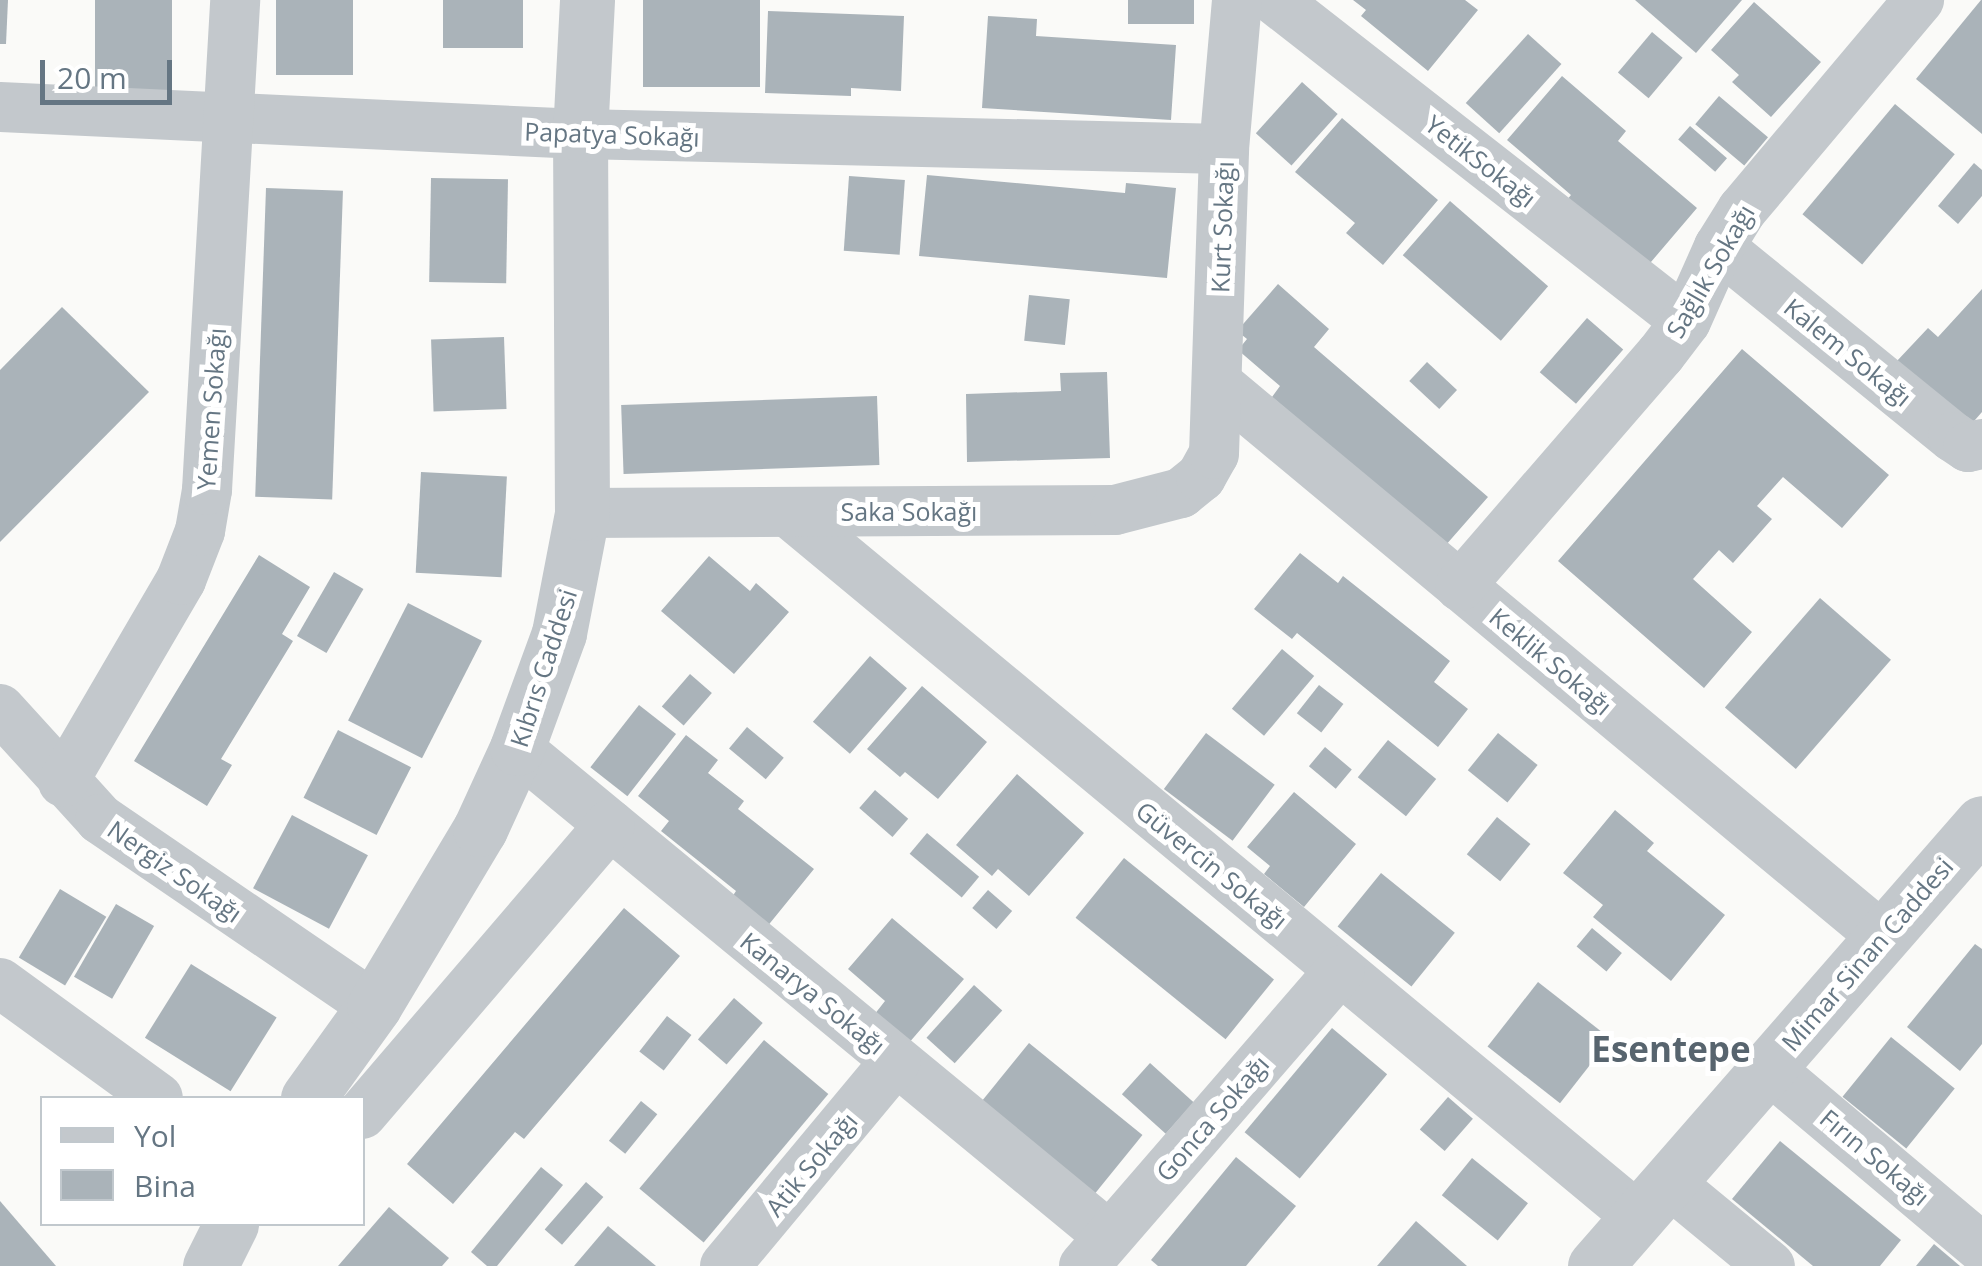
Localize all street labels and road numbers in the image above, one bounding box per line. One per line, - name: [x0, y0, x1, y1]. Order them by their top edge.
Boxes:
- street label: YetikSokağı: [1420, 109, 1542, 213]
- street label: Papatya Sokağı: [524, 116, 700, 152]
- street label: Kurt Sokağı: [1205, 161, 1239, 293]
- street label: Sağlık Sokağı: [1660, 199, 1760, 343]
- street label: Kalem Sokağı: [1778, 292, 1918, 412]
- street label: Yemen Sokağı: [190, 327, 232, 491]
- street label: Saka Sokağı: [841, 496, 977, 526]
- street label: Kıbrıs Caddesi: [503, 585, 583, 751]
- street label: Keklik Sokağı: [1484, 601, 1618, 721]
- street label: Güvercin Sokağı: [1130, 795, 1294, 935]
- street label: Nergiz Sokağı: [102, 814, 248, 928]
- street label: Mimar Sinan Caddesi: [1775, 851, 1959, 1057]
- street label: Kanarya Sokağı: [735, 926, 891, 1060]
- street label: Gonca Sokağı: [1149, 1049, 1275, 1187]
- street label: Fırın Sokağı: [1814, 1103, 1936, 1211]
- street label: Atik Sokağı: [759, 1106, 863, 1222]

